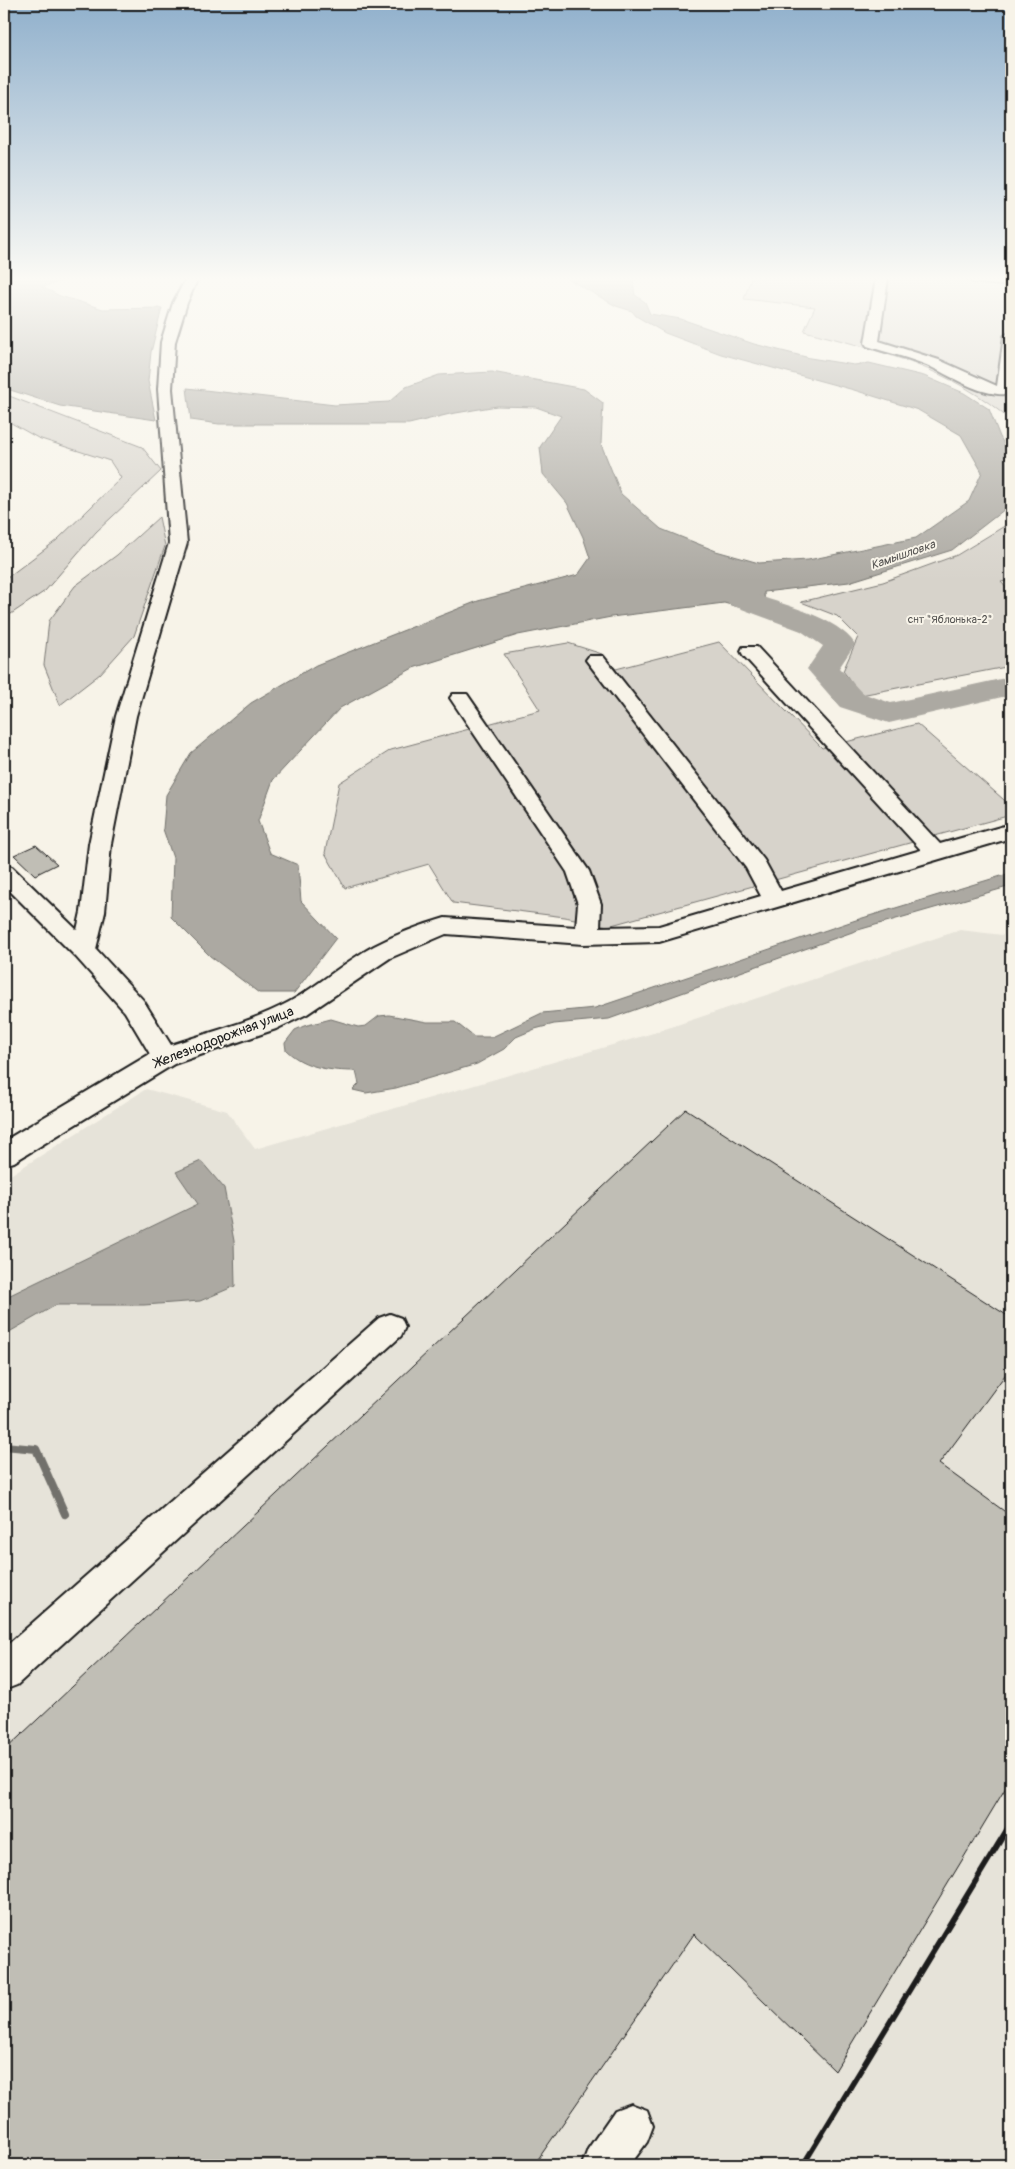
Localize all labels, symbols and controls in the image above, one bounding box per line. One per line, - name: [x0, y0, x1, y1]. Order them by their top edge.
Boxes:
- water label: Камышловка: [869, 537, 938, 573]
- park label: снт "Яблонька-2": [908, 613, 992, 626]
- street label: Железнодорожная улица: [150, 1003, 296, 1072]

